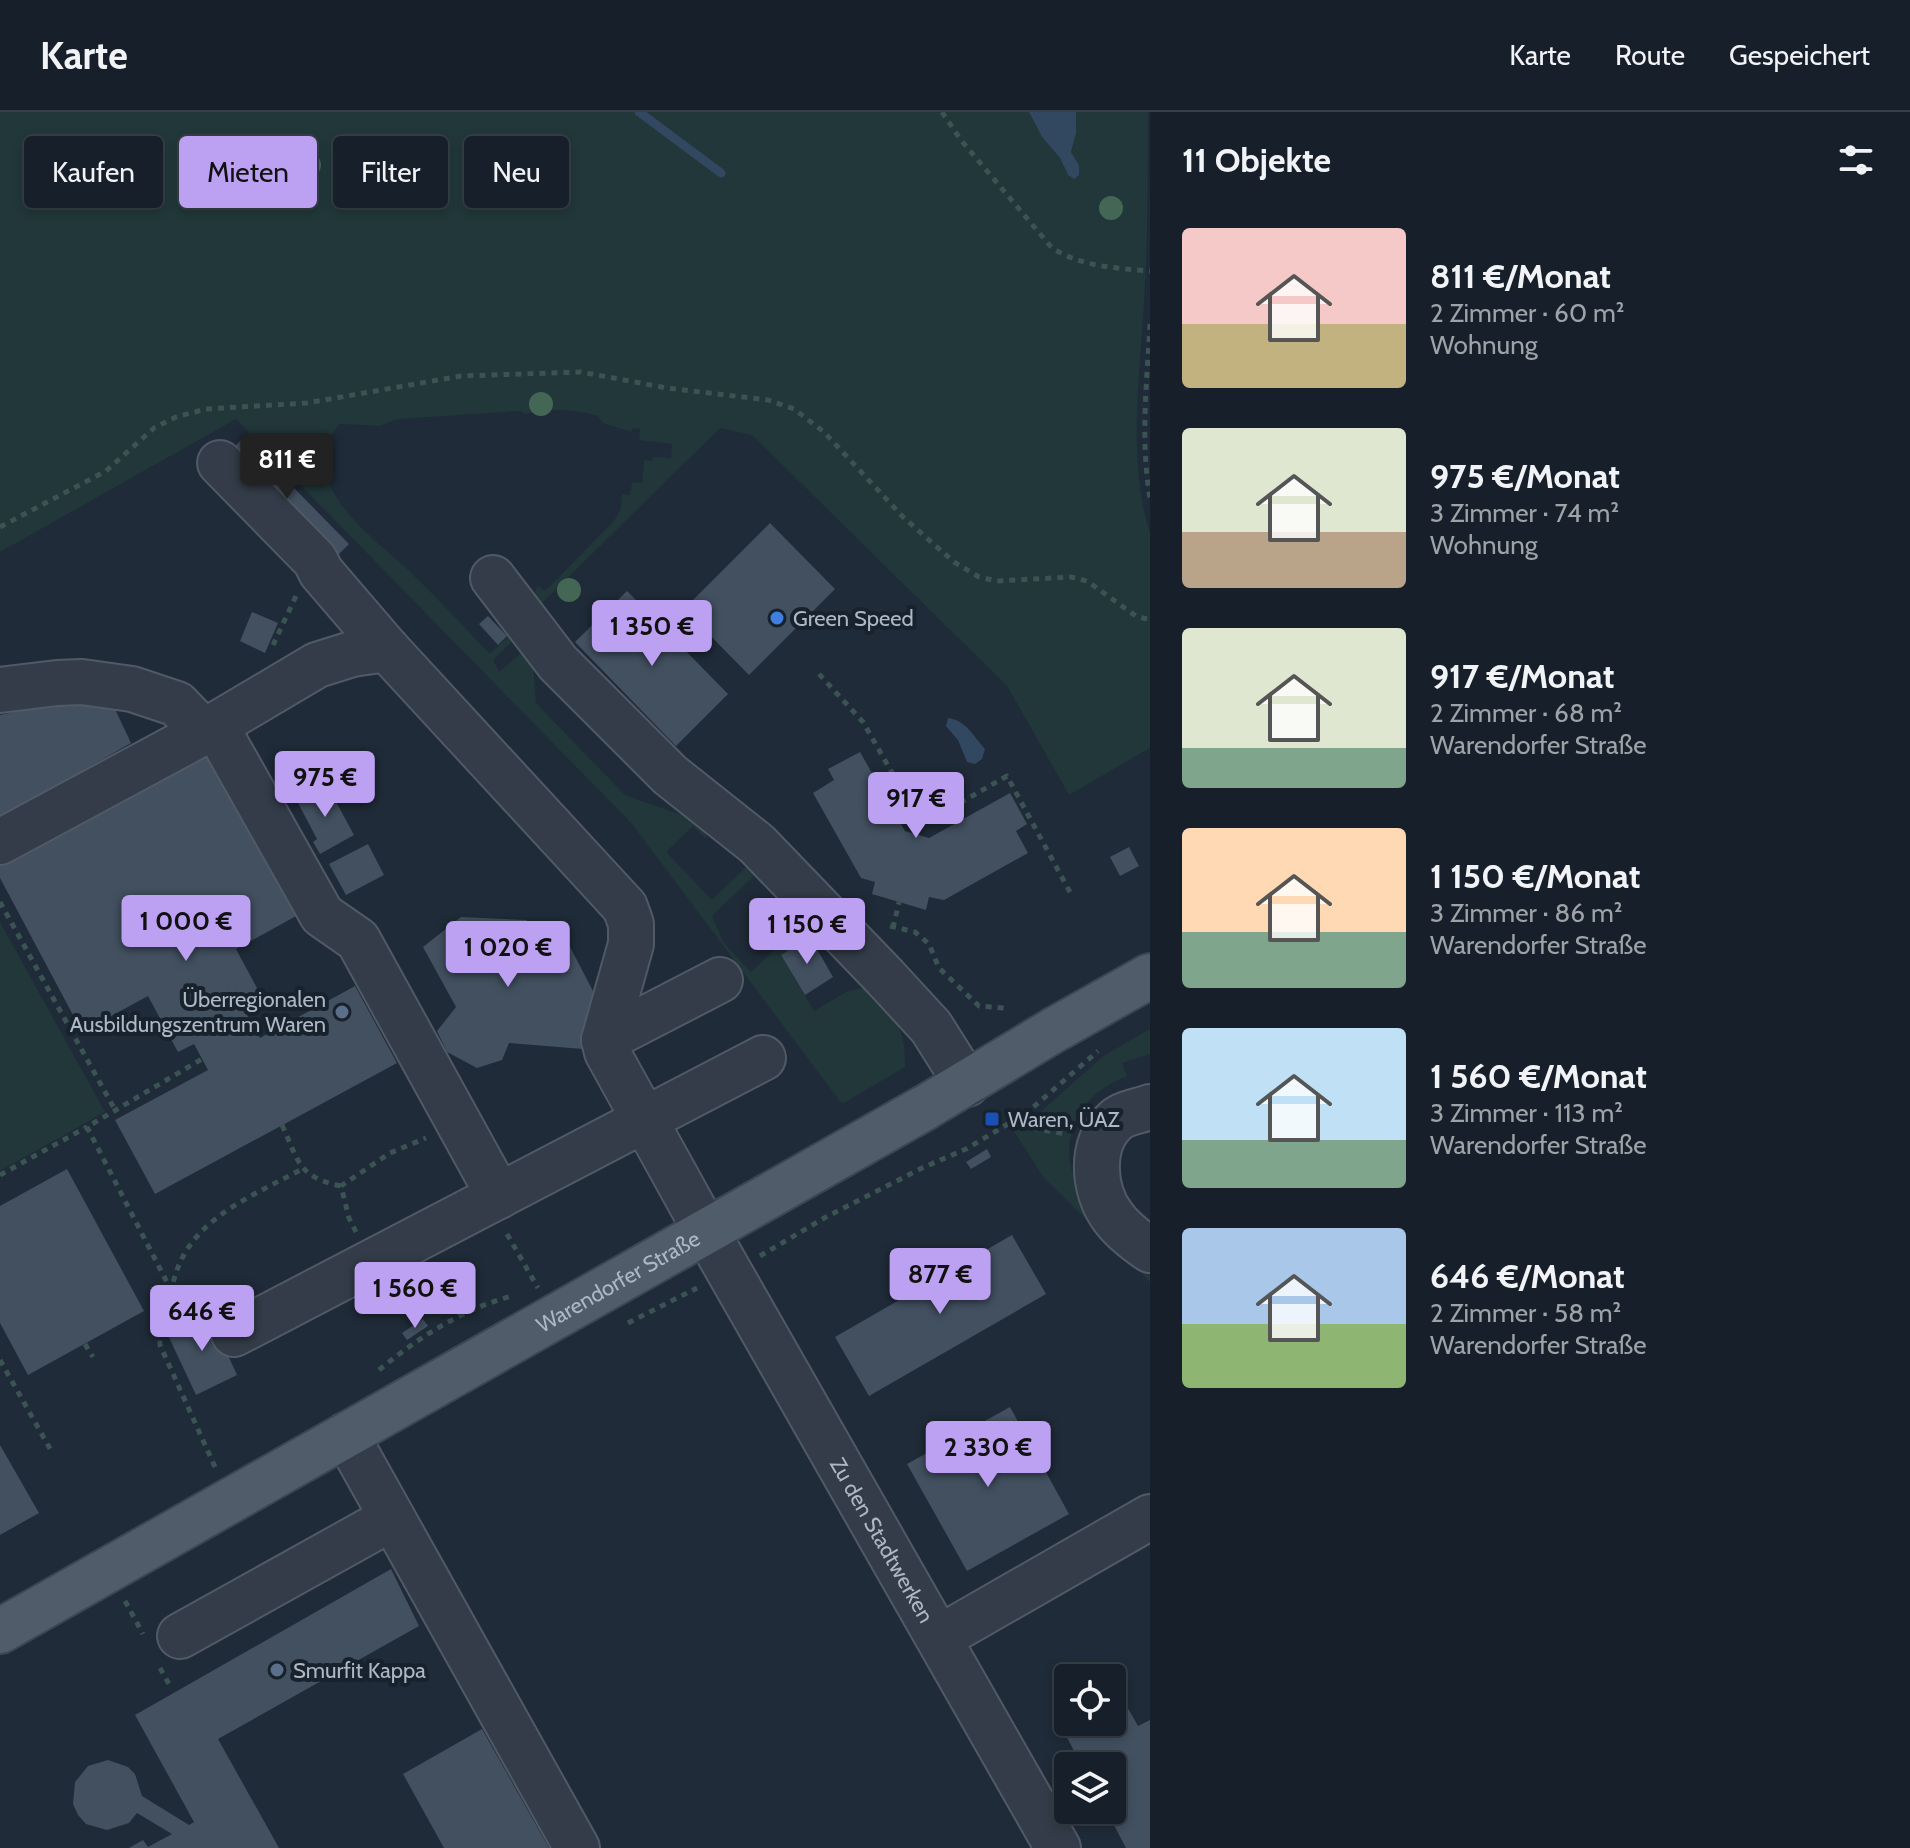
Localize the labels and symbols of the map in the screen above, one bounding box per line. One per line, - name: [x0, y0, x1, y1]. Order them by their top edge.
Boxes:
- pin: 811 €: [231, 433, 343, 501]
- pin: 1 350 €: [578, 600, 726, 668]
- place label: Green Speed: [793, 605, 914, 632]
- marker: Green Speed: [768, 609, 786, 627]
- pin: 975 €: [269, 751, 381, 819]
- pin: 917 €: [860, 772, 972, 840]
- pin: 1 000 €: [112, 895, 260, 963]
- pin: 1 150 €: [733, 898, 881, 966]
- pin: 1 020 €: [434, 921, 582, 989]
- place label: Überregionalen Ausbildungszentrum Waren: [70, 986, 326, 1038]
- marker: Überregionalen Ausbildungszentrum Waren: [333, 1003, 351, 1021]
- place label: Waren, ÜAZ: [1008, 1106, 1120, 1133]
- marker: Waren, ÜAZ: [983, 1110, 1001, 1128]
- street label: Warendorfer Straße: [532, 1225, 705, 1339]
- pin: 877 €: [884, 1248, 996, 1316]
- pin: 1 560 €: [341, 1262, 489, 1330]
- pin: 646 €: [146, 1285, 258, 1353]
- pin: 2 330 €: [914, 1421, 1062, 1489]
- street label: Zu den Stadtwerken: [824, 1453, 940, 1628]
- place label: Smurfit Kappa: [293, 1657, 426, 1684]
- marker: Smurfit Kappa: [268, 1661, 286, 1679]

